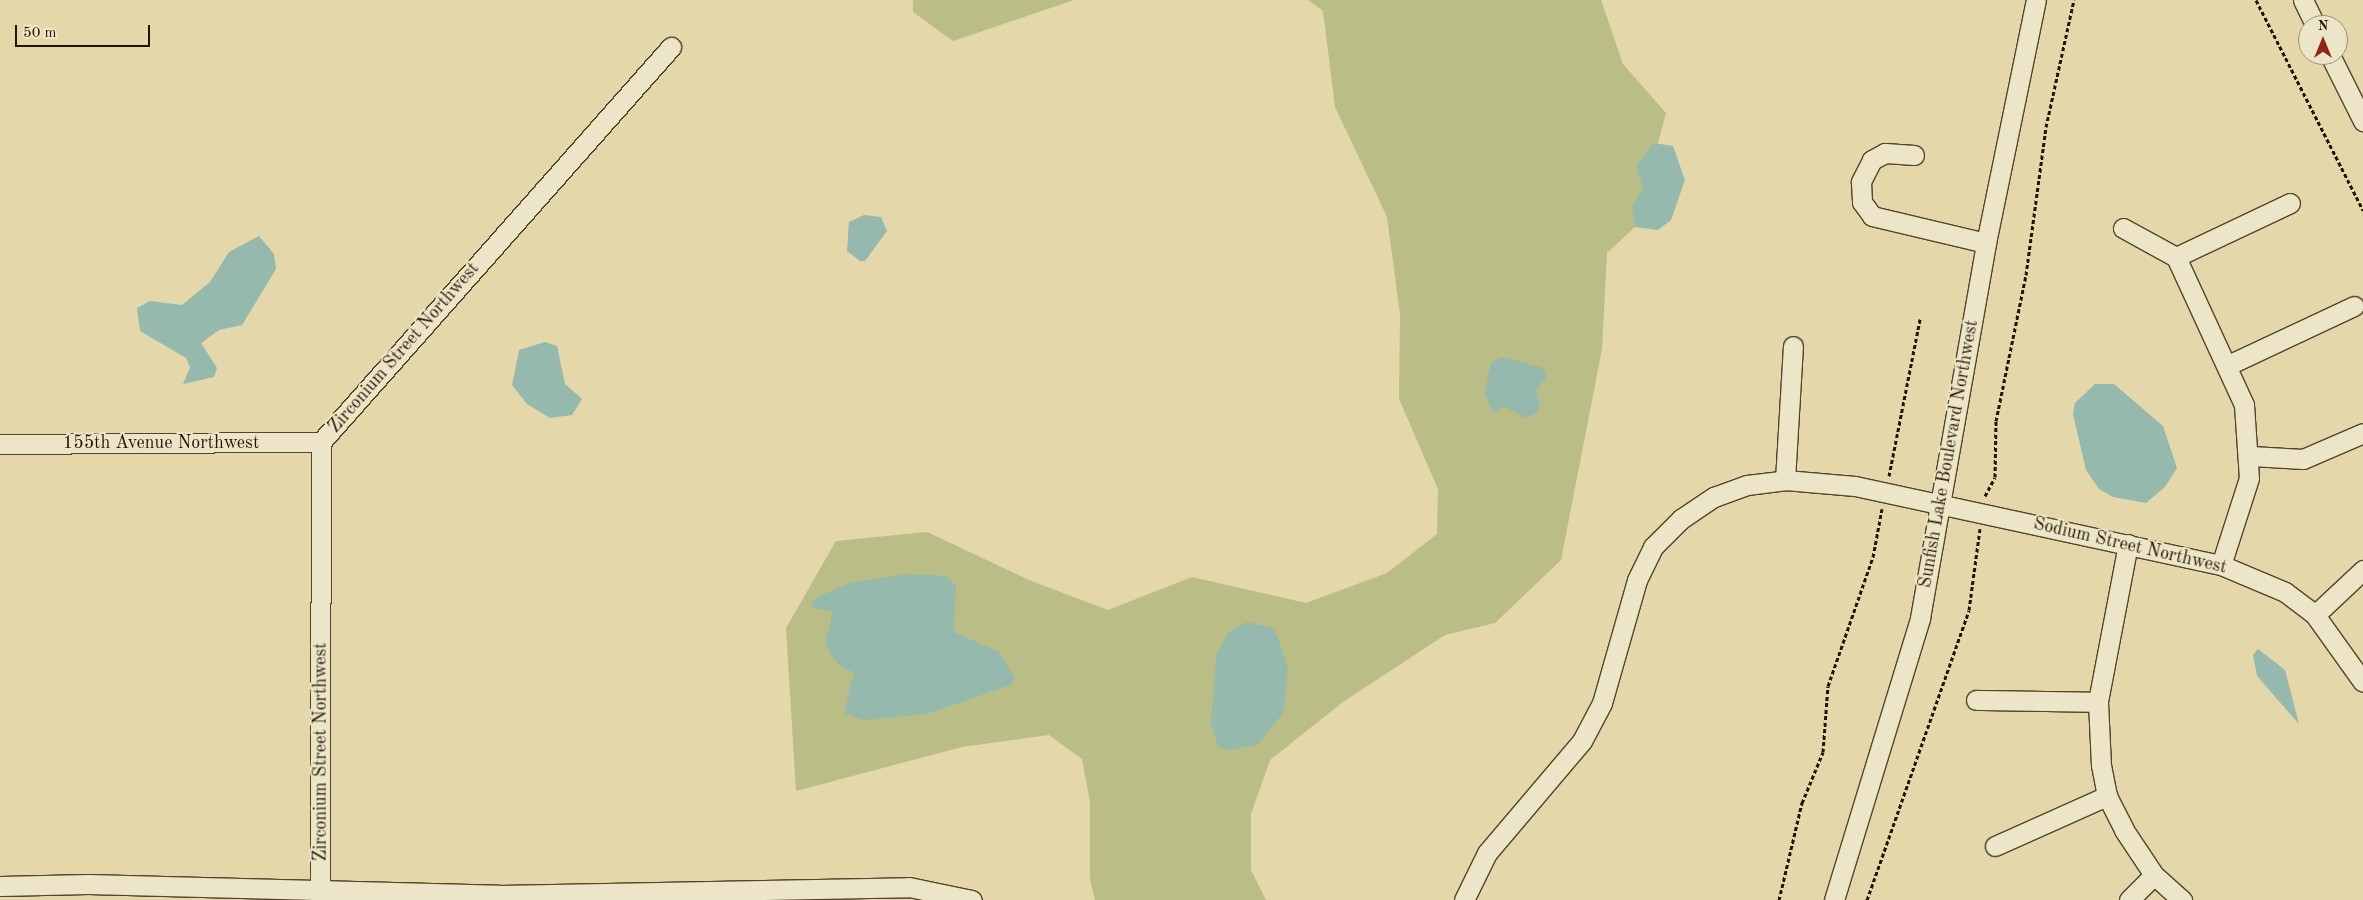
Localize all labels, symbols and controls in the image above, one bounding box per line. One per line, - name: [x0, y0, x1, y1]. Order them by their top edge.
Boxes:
- scale bar: [18, 15, 152, 47]
- north arrow: [2298, 15, 2348, 65]
- text: N: [2318, 19, 2328, 33]
- text: 50 m: [23, 26, 57, 41]
- street label: Zirconium Street Northwest: [324, 258, 484, 438]
- street label: Sunfish Lake Boulevard Northwest: [1915, 318, 1983, 590]
- street label: 155th Avenue Northwest: [63, 432, 259, 454]
- street label: Sodium Street Northwest: [2031, 513, 2229, 579]
- street label: Zirconium Street Northwest: [310, 643, 332, 861]

